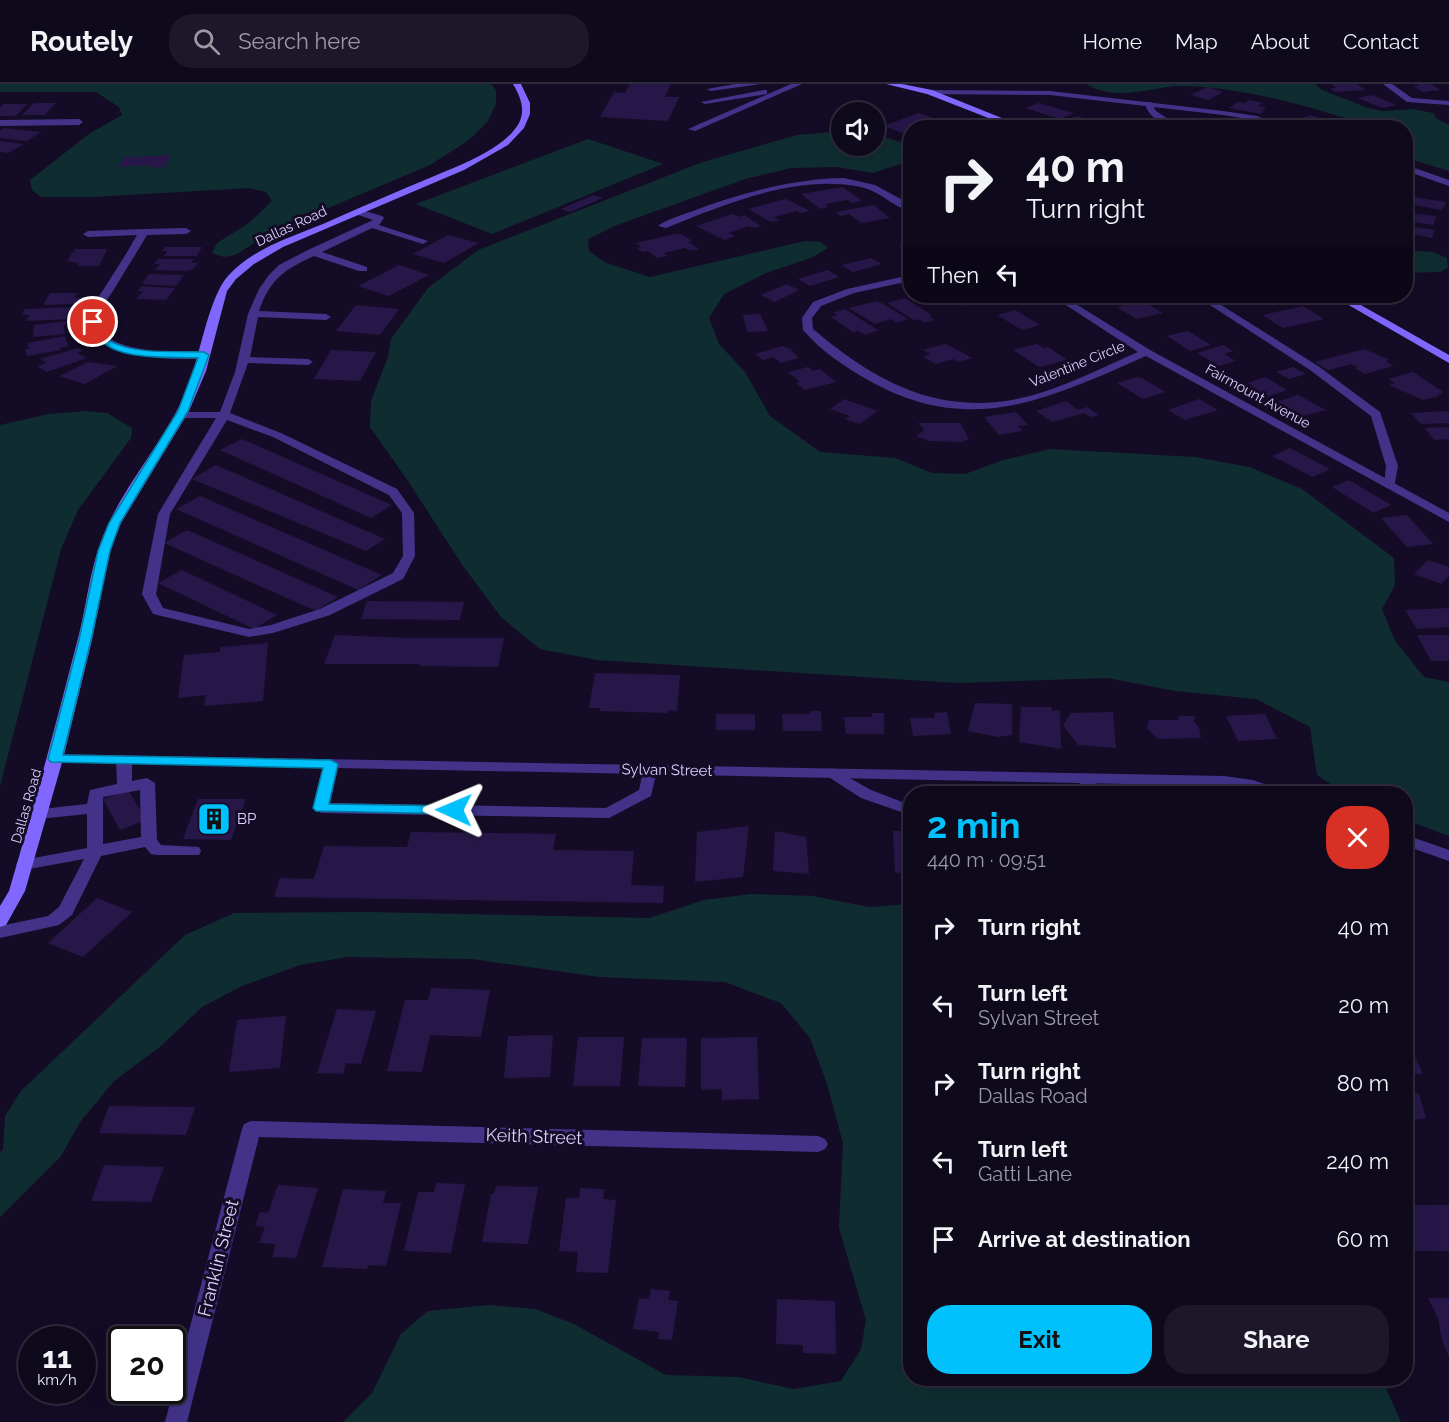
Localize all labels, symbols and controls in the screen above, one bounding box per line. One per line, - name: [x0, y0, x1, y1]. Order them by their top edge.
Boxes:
- search box: [169, 14, 589, 68]
- text: Routely: [30, 25, 133, 58]
- icon: search: [190, 25, 223, 58]
- text: Search here: [238, 28, 360, 54]
- text: Home: [1083, 29, 1142, 54]
- text: Map: [1175, 29, 1218, 54]
- text: About: [1251, 29, 1310, 54]
- text: Contact: [1343, 29, 1419, 54]
- map controls: [831, 102, 885, 156]
- button: sound: [831, 102, 885, 156]
- text: 40 m: [1026, 143, 1125, 192]
- icon: right: [927, 144, 1005, 222]
- text: Turn right: [1026, 193, 1145, 224]
- street label: Dallas Road: [253, 203, 329, 249]
- icon: left: [991, 258, 1024, 291]
- text: Then: [927, 262, 979, 288]
- pin: [67, 296, 118, 347]
- icon: arrive: [76, 305, 109, 338]
- street label: Valentine Circle: [1027, 338, 1127, 390]
- street label: Fairmount Avenue: [1203, 361, 1313, 431]
- street label: Sylvan Street: [621, 760, 713, 780]
- street label: Dallas Road: [8, 767, 44, 845]
- position arrow: [422, 778, 486, 842]
- building icon: BP: [196, 801, 232, 837]
- text: 2 min: [927, 804, 1020, 846]
- button: close: [1326, 806, 1389, 869]
- place label: BP: [237, 810, 256, 828]
- text: 440 m · 09:51: [927, 848, 1046, 872]
- icon: right: [927, 911, 960, 944]
- text: Turn right: [978, 914, 1081, 940]
- text: 40 m: [1338, 914, 1389, 940]
- text: Turn left: [978, 980, 1068, 1006]
- icon: left: [927, 989, 960, 1022]
- text: 20 m: [1338, 992, 1389, 1018]
- text: Sylvan Street: [978, 1006, 1099, 1030]
- text: Turn right: [978, 1058, 1081, 1084]
- icon: right: [927, 1067, 960, 1100]
- text: 80 m: [1337, 1070, 1389, 1096]
- text: Dallas Road: [978, 1084, 1088, 1108]
- street label: Keith Street: [485, 1124, 583, 1148]
- text: Turn left: [978, 1136, 1068, 1162]
- icon: left: [927, 1145, 960, 1178]
- text: 240 m: [1326, 1148, 1389, 1174]
- text: Gatti Lane: [978, 1162, 1072, 1186]
- street label: Franklin Street: [193, 1197, 243, 1319]
- icon: arrive: [927, 1223, 960, 1256]
- text: Arrive at destination: [978, 1226, 1191, 1252]
- text: 60 m: [1336, 1226, 1389, 1252]
- button: Exit: [927, 1305, 1152, 1374]
- button: Share: [1164, 1305, 1389, 1374]
- speed limit sign: 20: [108, 1326, 186, 1404]
- text: 11: [42, 1340, 72, 1375]
- text: km/h: [37, 1371, 77, 1389]

